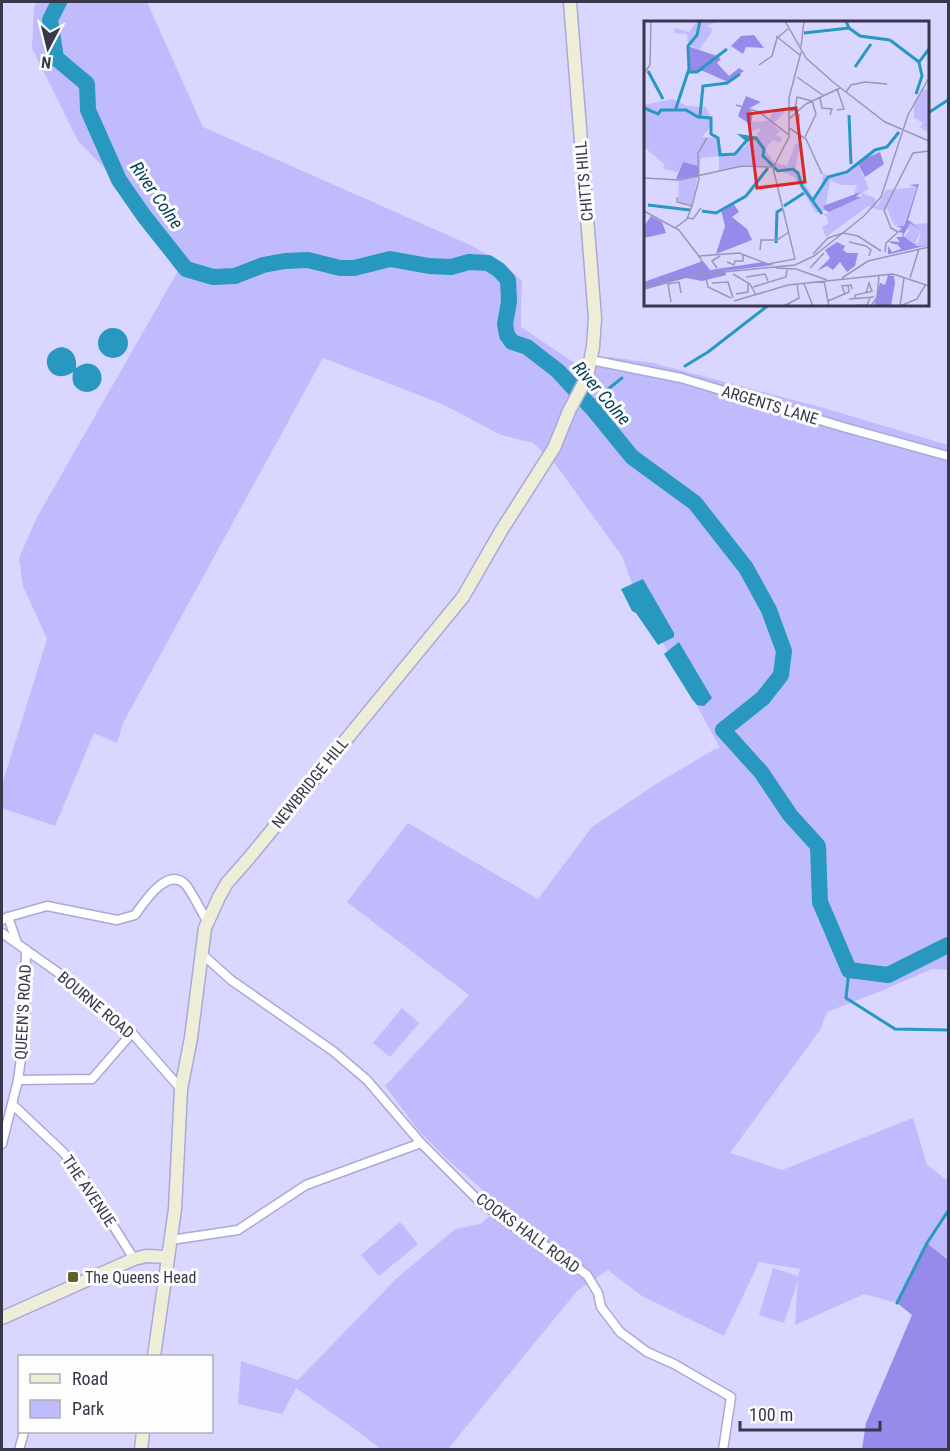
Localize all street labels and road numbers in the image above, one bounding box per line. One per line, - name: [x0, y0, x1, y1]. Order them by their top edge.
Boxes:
- street label: CHITTS HILL: [571, 140, 597, 222]
- street label: ARGENTS LANE: [719, 381, 821, 429]
- street label: NEWBRIDGE HILL: [268, 734, 352, 832]
- street label: QUEEN'S ROAD: [11, 964, 35, 1060]
- street label: BOURNE ROAD: [54, 968, 138, 1042]
- street label: THE AVENUE: [58, 1152, 120, 1230]
- street label: COOKS HALL ROAD: [472, 1189, 584, 1277]

